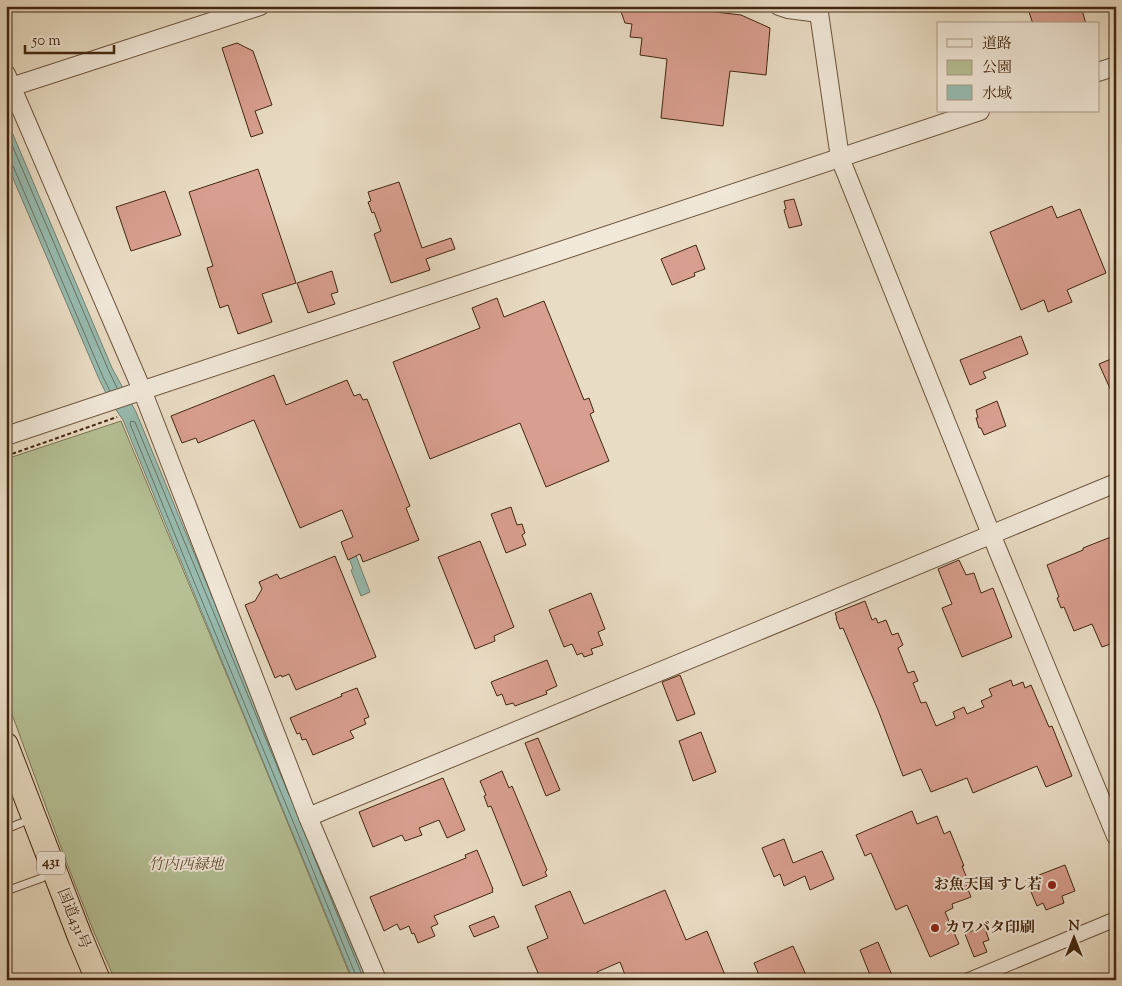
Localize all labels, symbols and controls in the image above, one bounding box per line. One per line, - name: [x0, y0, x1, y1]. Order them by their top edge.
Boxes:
- scale bar: [25, 22, 114, 54]
- legend: [937, 22, 1100, 112]
- text: 50 m: [31, 31, 61, 52]
- text: 道路: [982, 34, 1012, 55]
- text: 公園: [982, 58, 1012, 79]
- text: 水域: [982, 84, 1012, 105]
- road number: 431: [37, 851, 65, 874]
- park label: 竹内西緑地: [148, 855, 225, 876]
- place label: お魚天国 すし若: [934, 875, 1042, 896]
- marker: お魚天国 すし若: [1046, 879, 1058, 891]
- street label: 国道431号: [51, 886, 95, 952]
- north arrow: [1050, 914, 1100, 964]
- text: N: [1068, 917, 1080, 937]
- place label: カワバタ印刷: [945, 918, 1035, 939]
- marker: カワバタ印刷: [929, 922, 941, 934]

